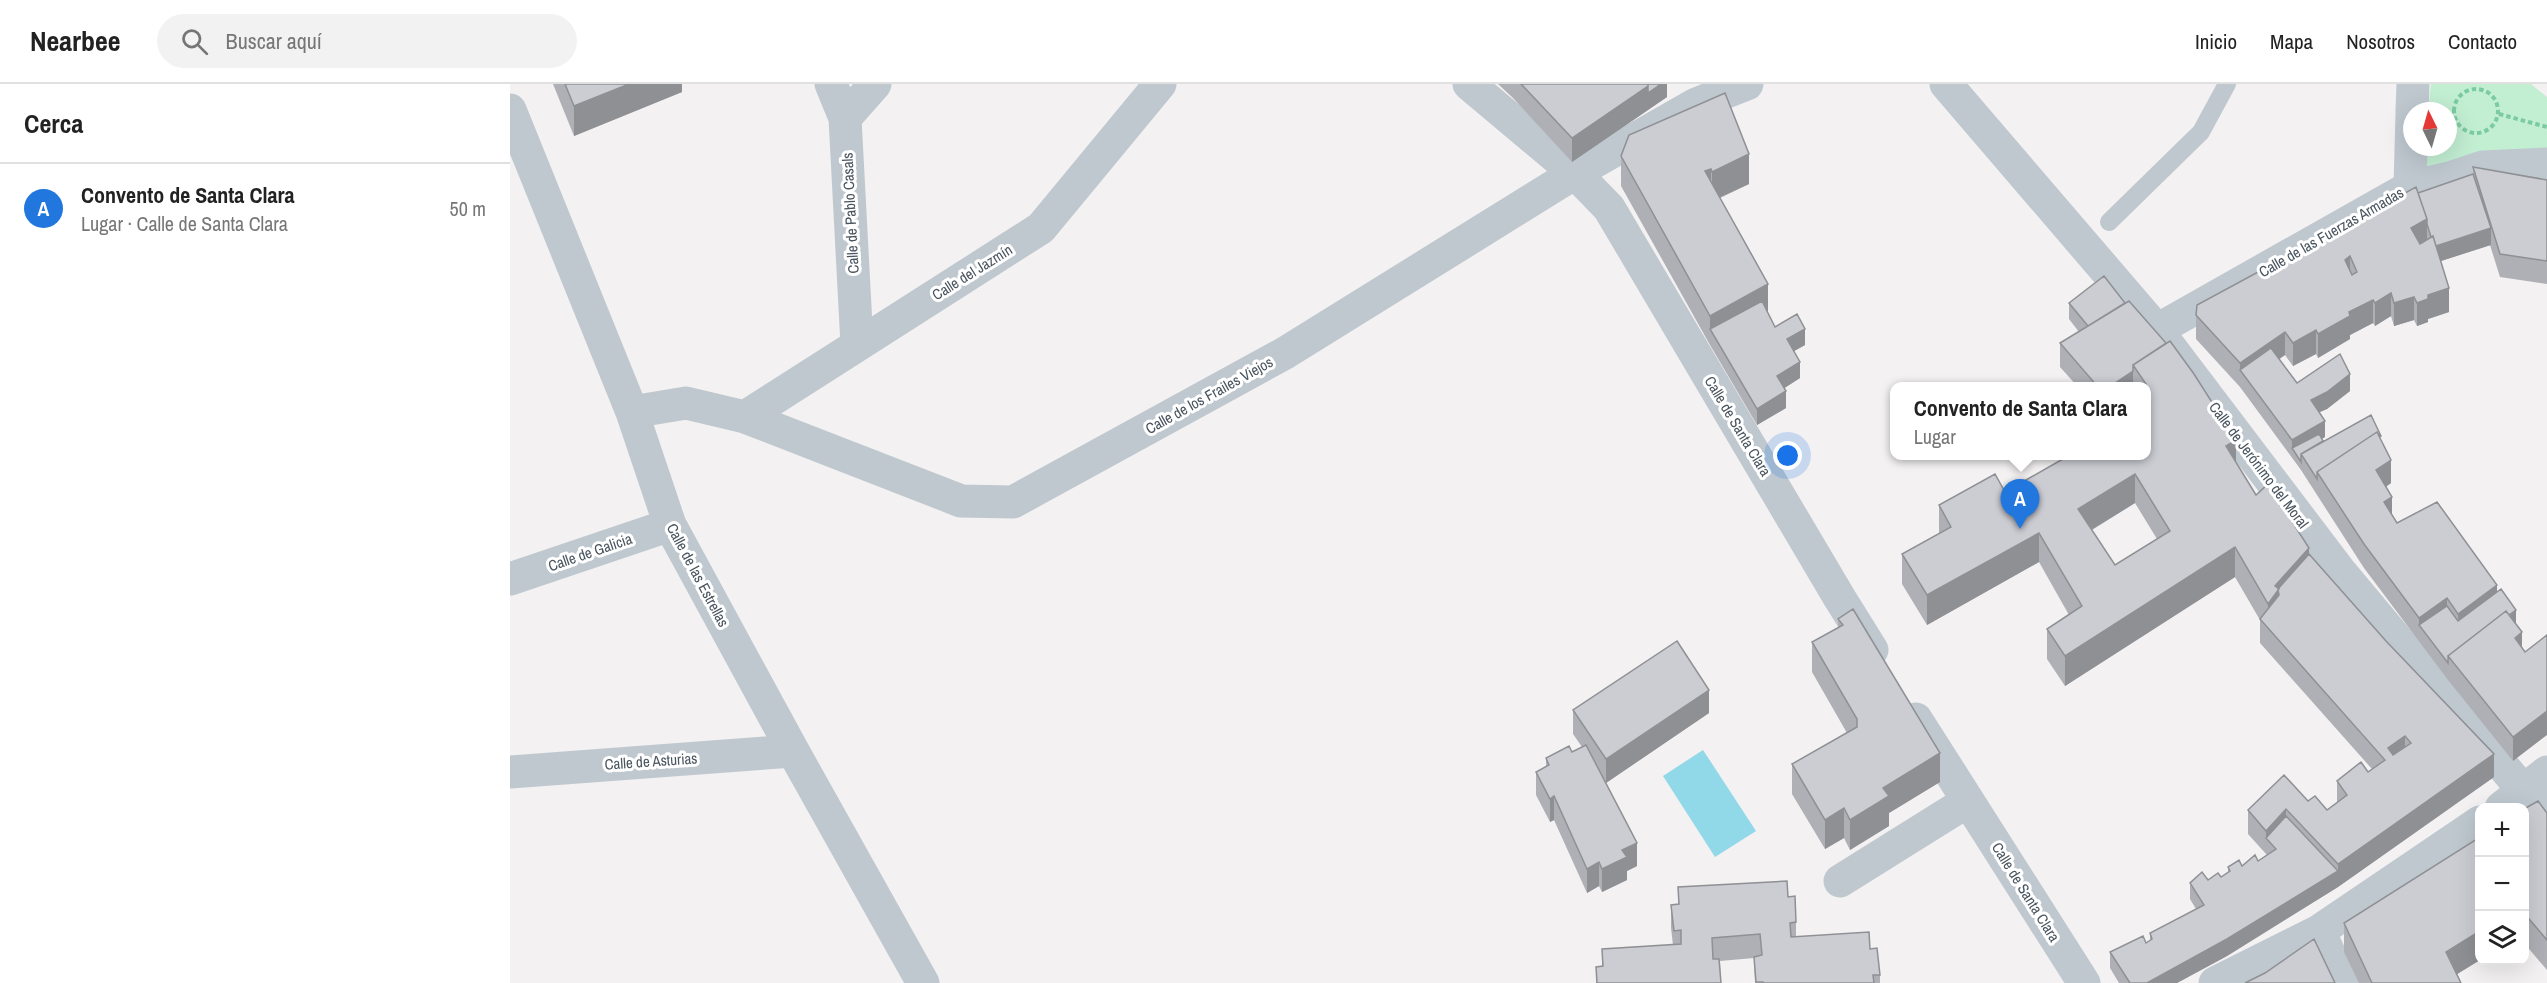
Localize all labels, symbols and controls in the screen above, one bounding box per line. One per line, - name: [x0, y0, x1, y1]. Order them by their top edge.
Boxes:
- search box: [157, 14, 577, 68]
- text: Nearbee: [30, 22, 121, 60]
- icon: search: [178, 25, 211, 58]
- text: Buscar aquí: [226, 26, 322, 56]
- text: Inicio: [2195, 27, 2237, 56]
- text: Mapa: [2270, 27, 2313, 56]
- text: Nosotros: [2346, 27, 2415, 56]
- text: Contacto: [2448, 27, 2517, 56]
- north arrow: [2403, 102, 2457, 156]
- text: Cerca: [24, 106, 83, 141]
- street label: Calle de Pablo Casals: [836, 152, 864, 274]
- text: Convento de Santa Clara: [81, 180, 295, 210]
- street label: Calle de las Fuerzas Armadas: [2255, 182, 2407, 282]
- text: A: [38, 195, 49, 222]
- text: 50 m: [450, 195, 486, 222]
- text: Lugar · Calle de Santa Clara: [81, 210, 288, 237]
- street label: Calle del Jazmín: [928, 239, 1016, 305]
- street label: Calle de los Frailes Viejos: [1142, 351, 1276, 439]
- street label: Calle de Santa Clara: [1700, 372, 1776, 480]
- popup: [1890, 382, 2151, 460]
- text: Convento de Santa Clara: [1914, 393, 2127, 423]
- street label: Calle de Jerónimo del Moral: [2204, 397, 2314, 533]
- text: Lugar: [1914, 423, 1956, 450]
- your location: [1773, 441, 1802, 470]
- pin: A: [2000, 480, 2040, 529]
- street label: Calle de las Estrellas: [662, 519, 734, 631]
- street label: Calle de Galicia: [545, 528, 635, 576]
- street label: Calle de Asturias: [604, 747, 698, 775]
- map controls: [2475, 803, 2529, 965]
- button: +: [2475, 803, 2529, 857]
- street label: Calle de Santa Clara: [1987, 838, 2065, 946]
- button: −: [2475, 857, 2529, 911]
- button: layers: [2475, 911, 2529, 965]

